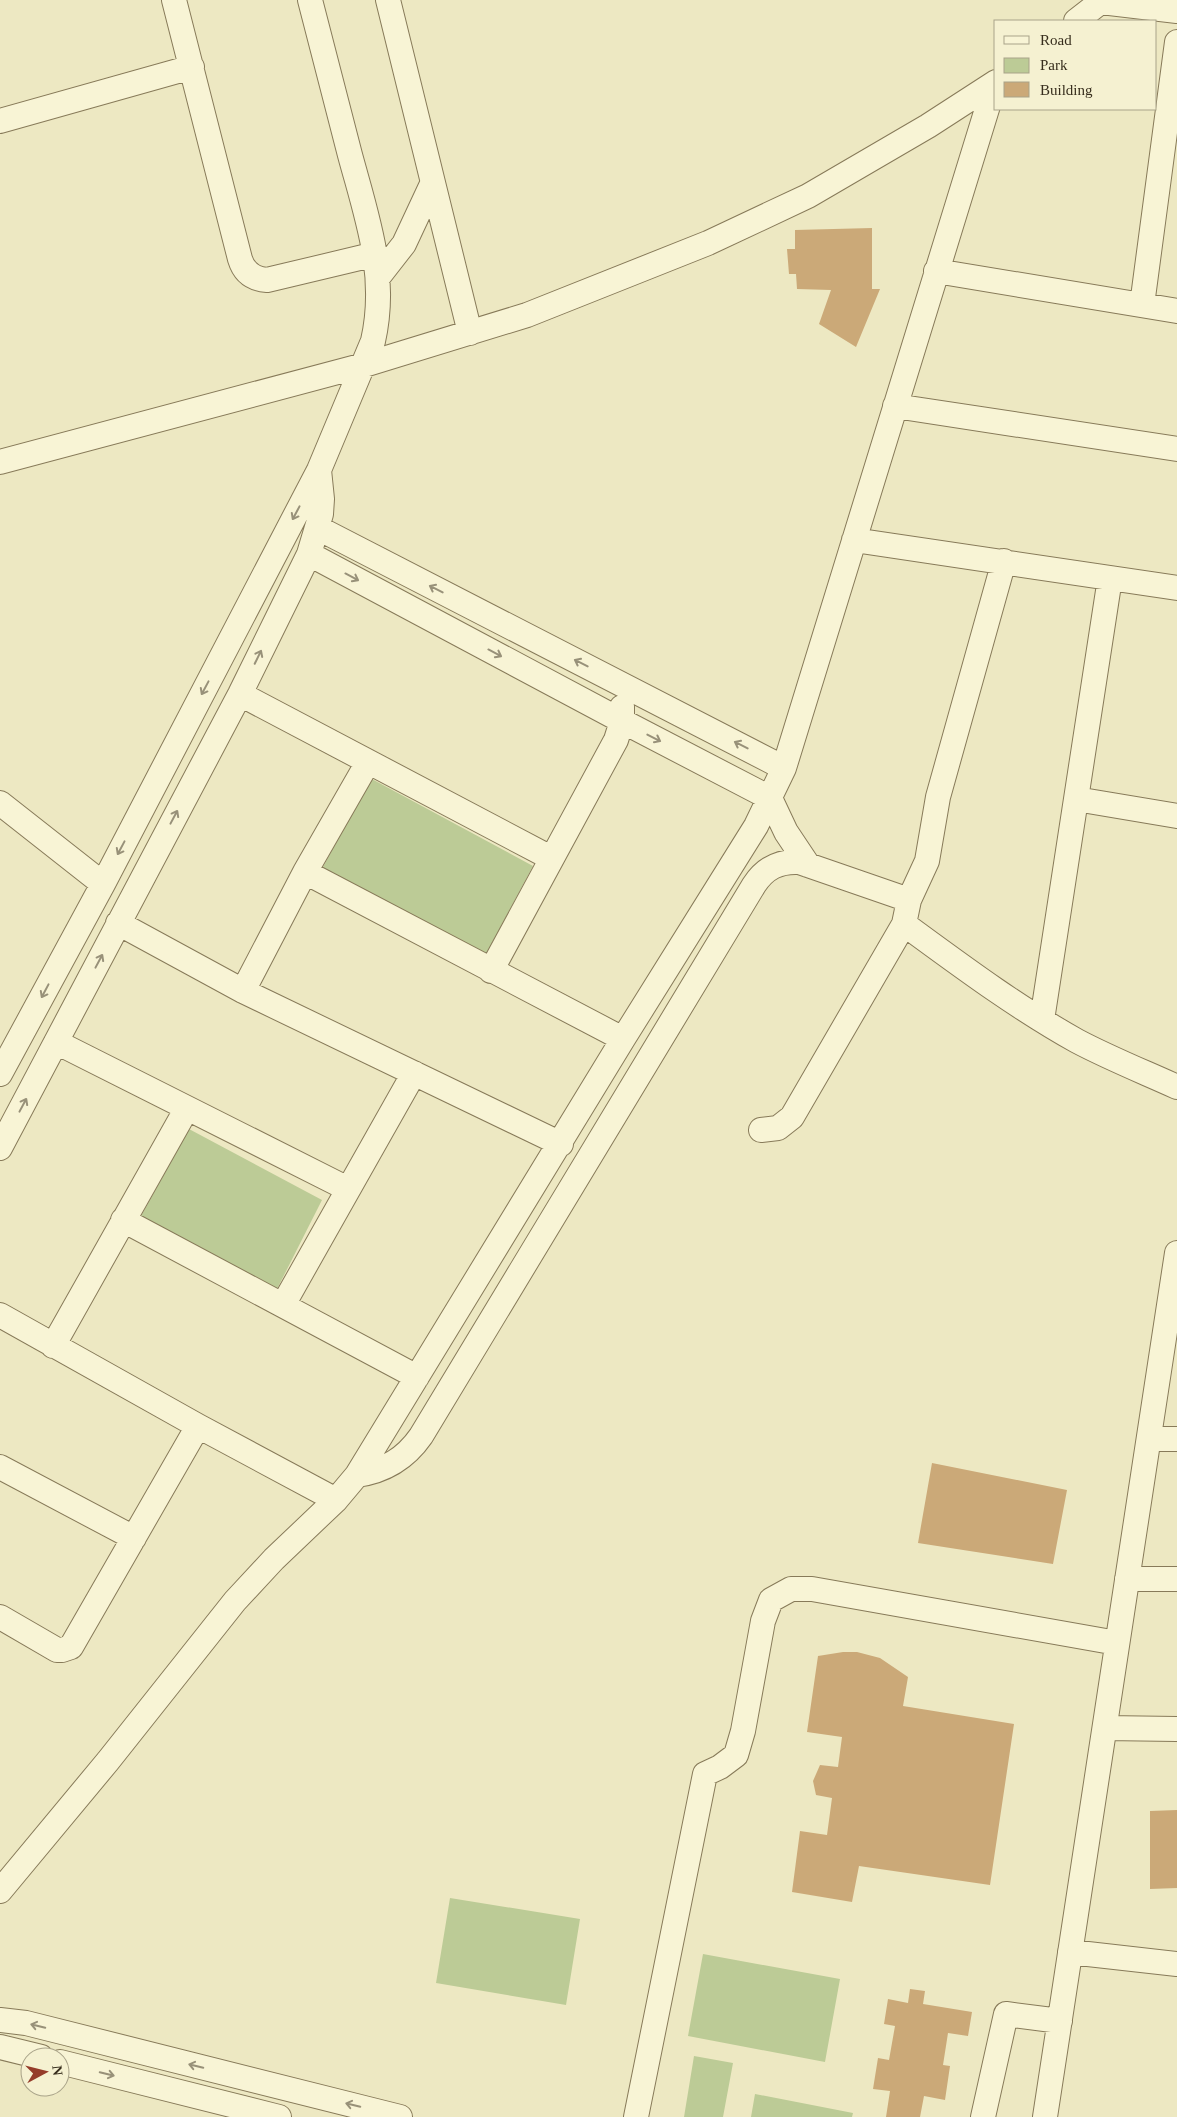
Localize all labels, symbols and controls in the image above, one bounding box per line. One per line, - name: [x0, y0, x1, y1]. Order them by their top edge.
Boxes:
- legend: [994, 20, 1157, 110]
- text: Road: [1040, 32, 1072, 48]
- text: Park: [1040, 57, 1068, 73]
- text: Building: [1040, 82, 1093, 98]
- one-way arrow: [291, 506, 301, 521]
- one-way arrow: [344, 573, 359, 582]
- one-way arrow: [429, 584, 444, 594]
- one-way arrow: [488, 648, 503, 658]
- one-way arrow: [253, 650, 263, 665]
- one-way arrow: [574, 658, 589, 667]
- one-way arrow: [199, 681, 209, 695]
- one-way arrow: [646, 734, 661, 743]
- one-way arrow: [734, 740, 749, 749]
- one-way arrow: [170, 810, 180, 825]
- one-way arrow: [116, 840, 125, 855]
- one-way arrow: [95, 954, 104, 969]
- one-way arrow: [39, 984, 49, 998]
- one-way arrow: [18, 1097, 28, 1112]
- one-way arrow: [30, 2021, 46, 2031]
- north arrow: [20, 2047, 70, 2097]
- one-way arrow: [188, 2061, 204, 2070]
- text: N: [49, 2065, 65, 2076]
- one-way arrow: [99, 2070, 115, 2079]
- one-way arrow: [346, 2100, 362, 2109]

